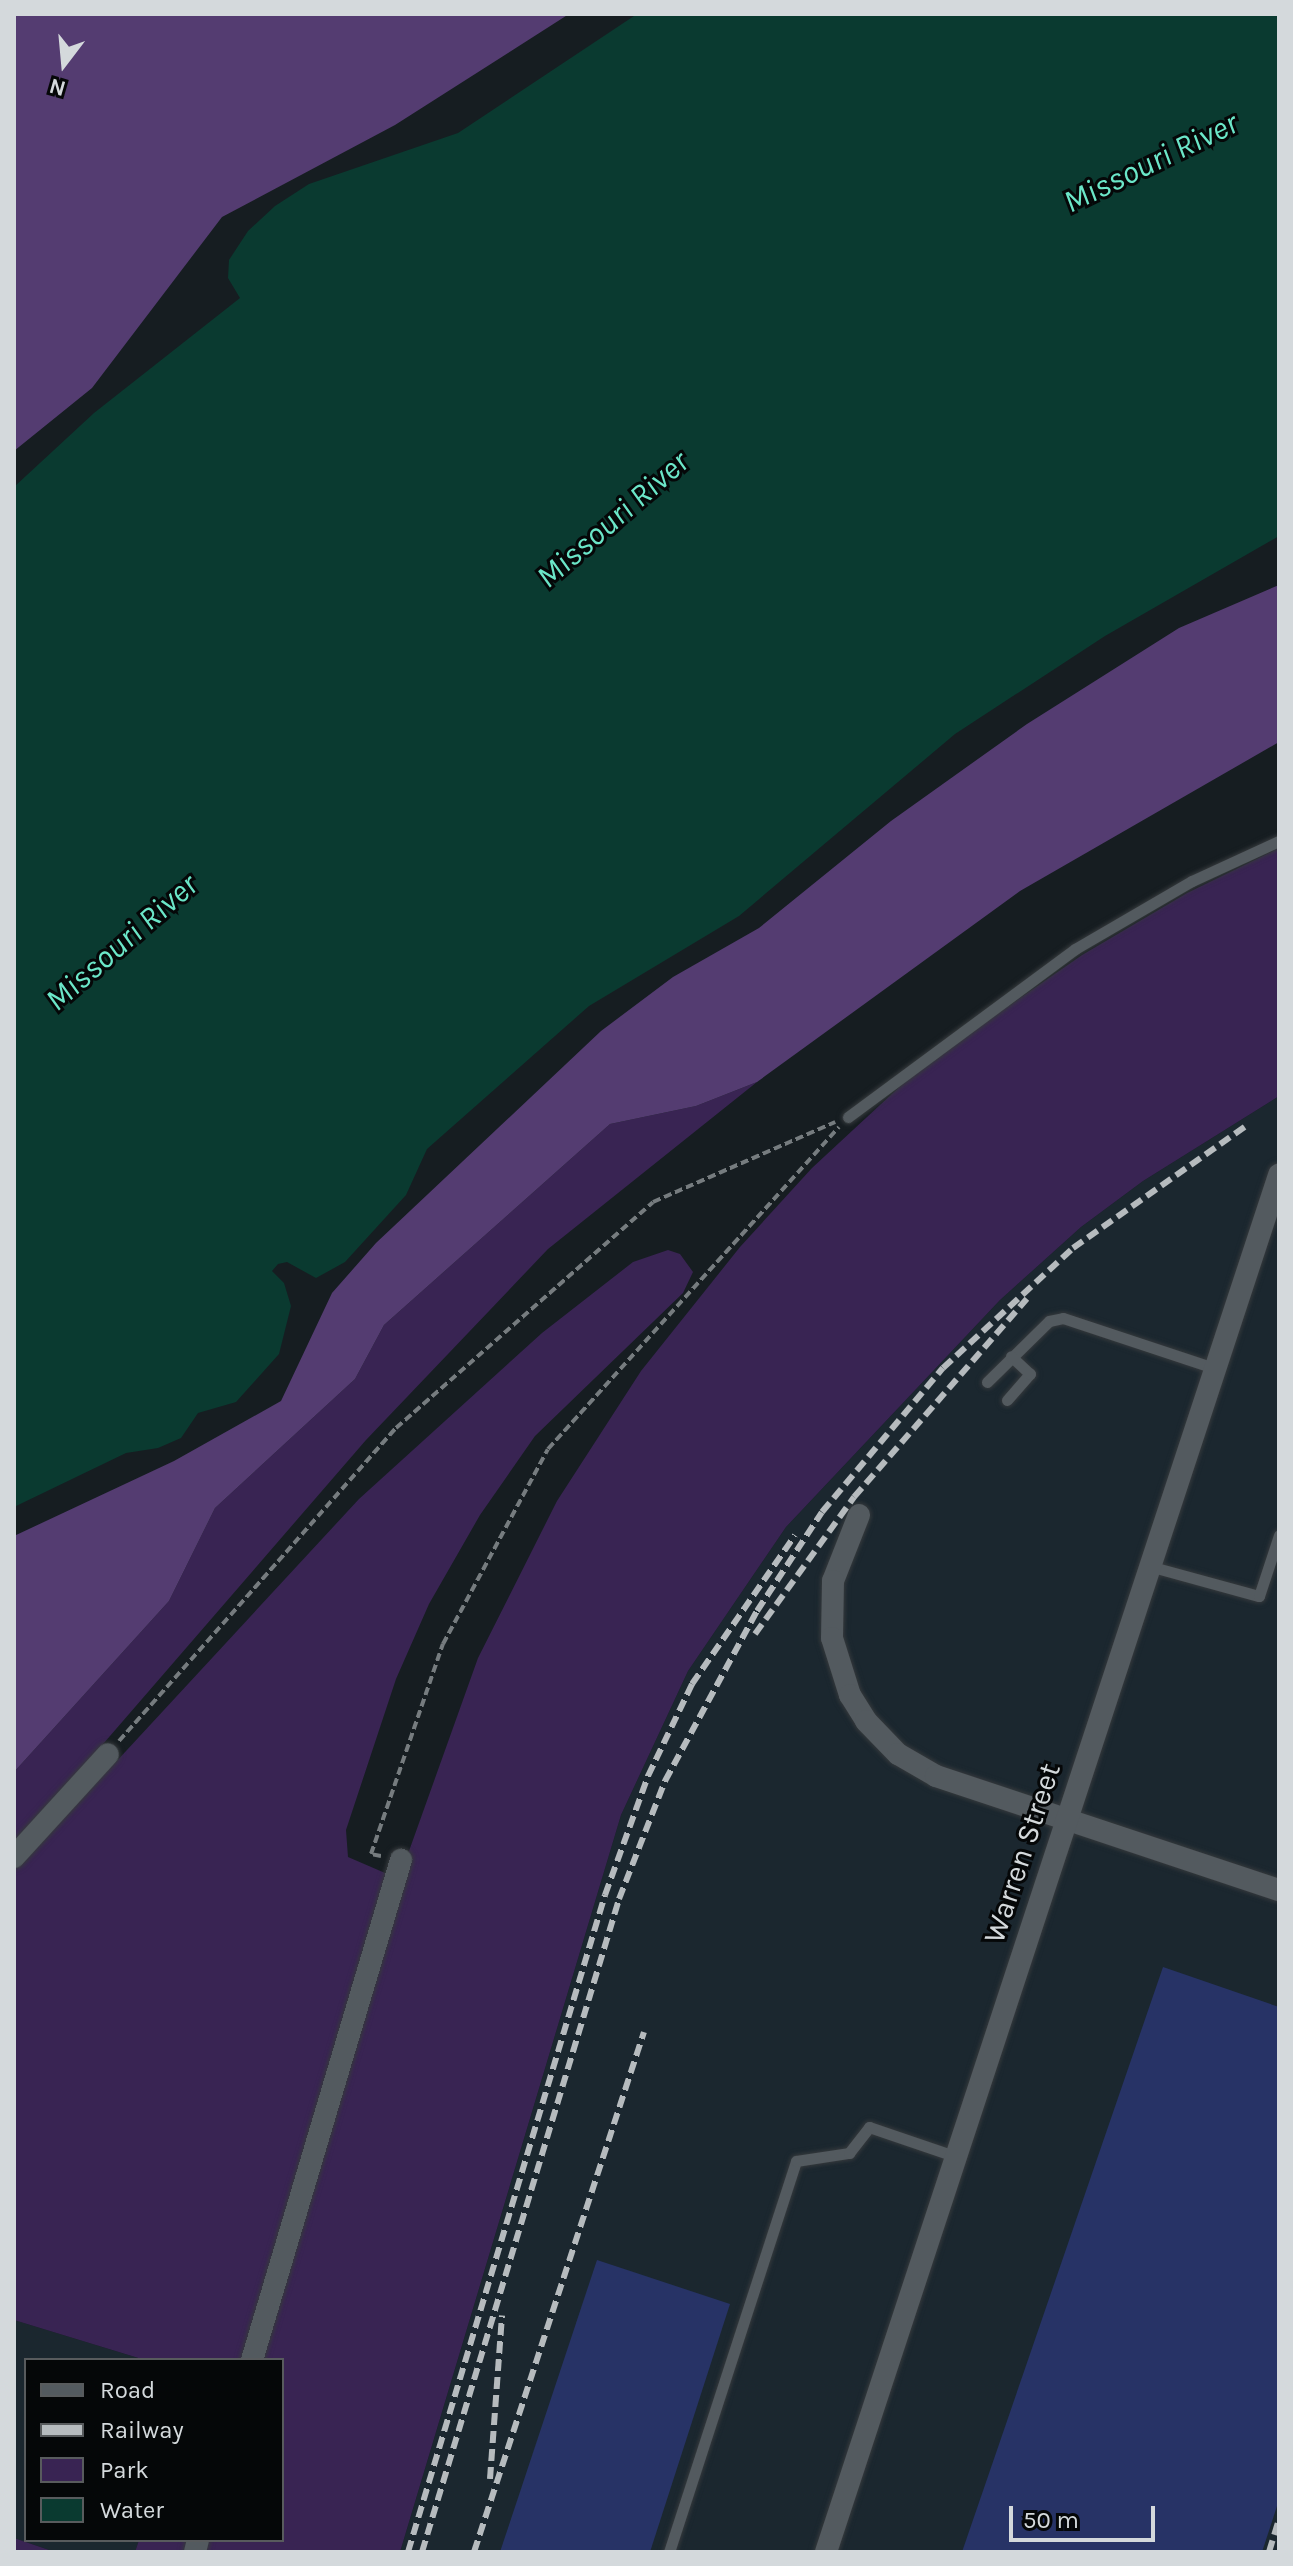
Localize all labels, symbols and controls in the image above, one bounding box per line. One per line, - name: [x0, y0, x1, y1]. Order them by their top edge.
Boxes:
- north arrow: [24, 24, 104, 104]
- text: N: [46, 72, 69, 102]
- water label: Missouri River: [1057, 104, 1245, 222]
- water label: Missouri River: [529, 443, 697, 597]
- water label: Missouri River: [38, 866, 206, 1020]
- street label: Warren Street: [976, 1758, 1068, 1948]
- legend: [24, 2358, 284, 2542]
- text: Road: [100, 2376, 155, 2404]
- text: Railway: [100, 2416, 184, 2444]
- text: Park: [100, 2456, 149, 2484]
- scale bar: [1013, 2490, 1159, 2540]
- text: Water: [100, 2496, 164, 2524]
- text: 50 m: [1023, 2506, 1079, 2534]

